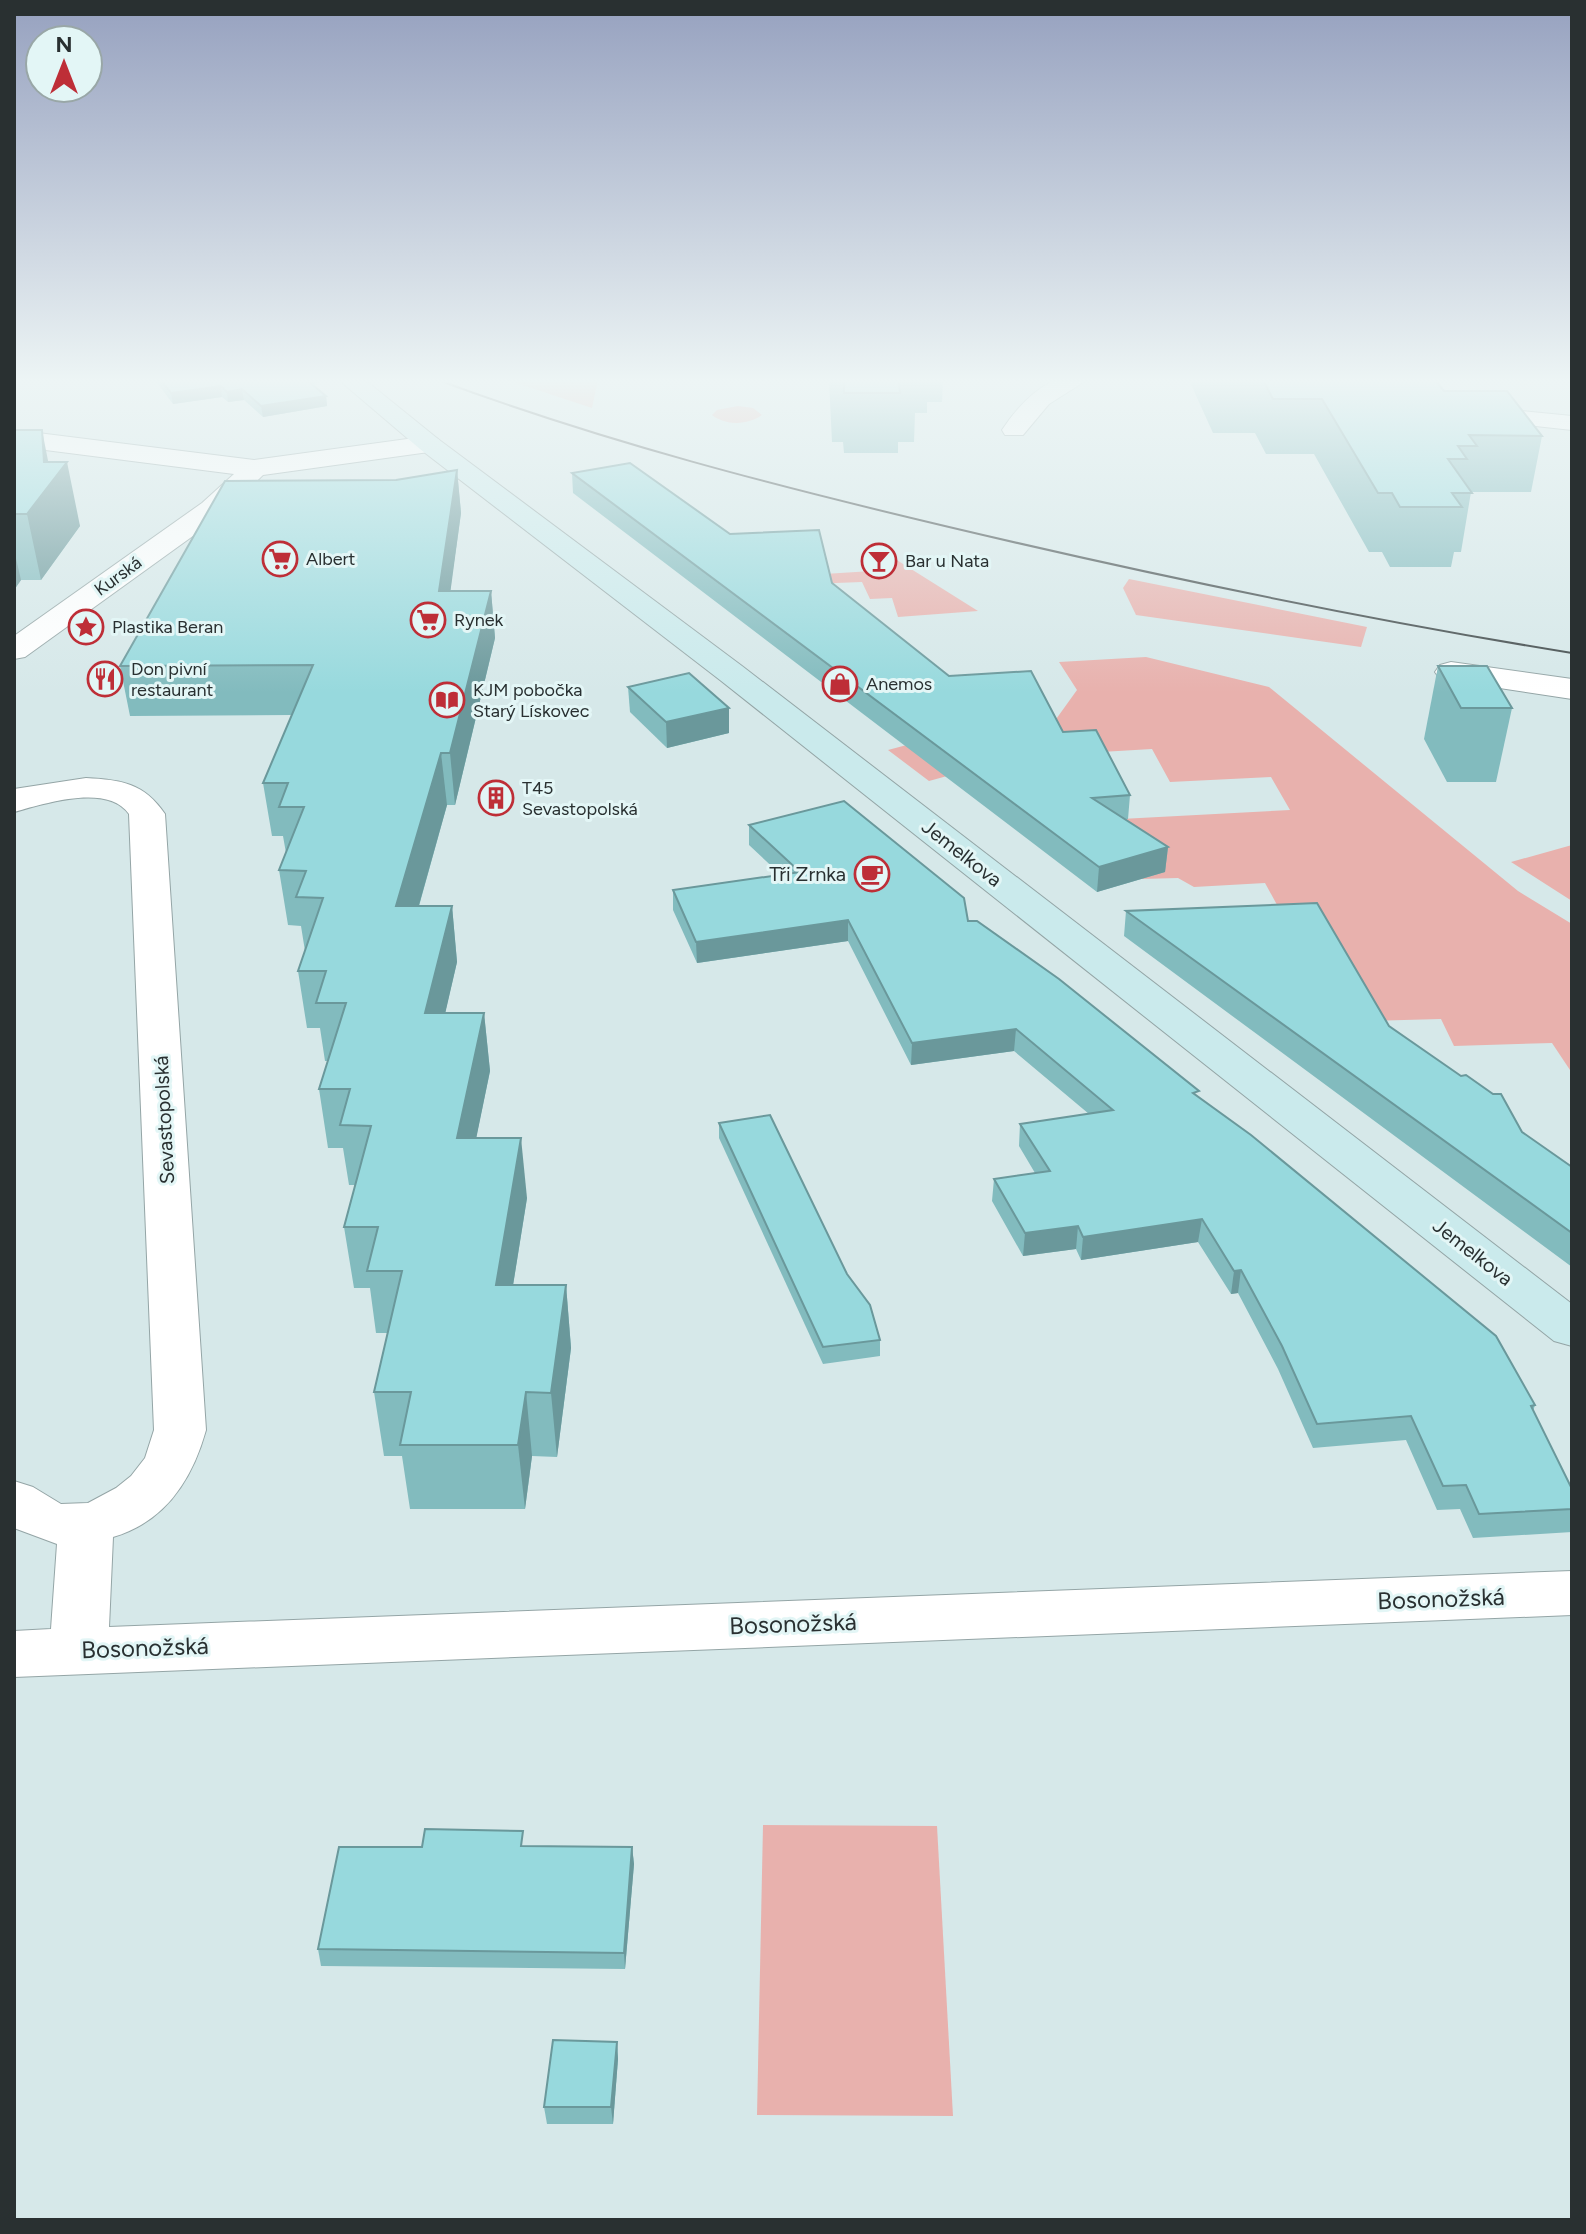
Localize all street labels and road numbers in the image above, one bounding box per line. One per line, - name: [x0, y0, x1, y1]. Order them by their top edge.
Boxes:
- street label: Kurská: [90, 551, 146, 601]
- street label: Jemelkova: [917, 814, 1007, 892]
- street label: Sevastopolská: [149, 1055, 179, 1185]
- street label: Jemelkova: [1428, 1213, 1518, 1291]
- street label: Bosonožská: [1377, 1582, 1505, 1615]
- street label: Bosonožská: [729, 1607, 857, 1640]
- street label: Bosonožská: [81, 1631, 209, 1664]

